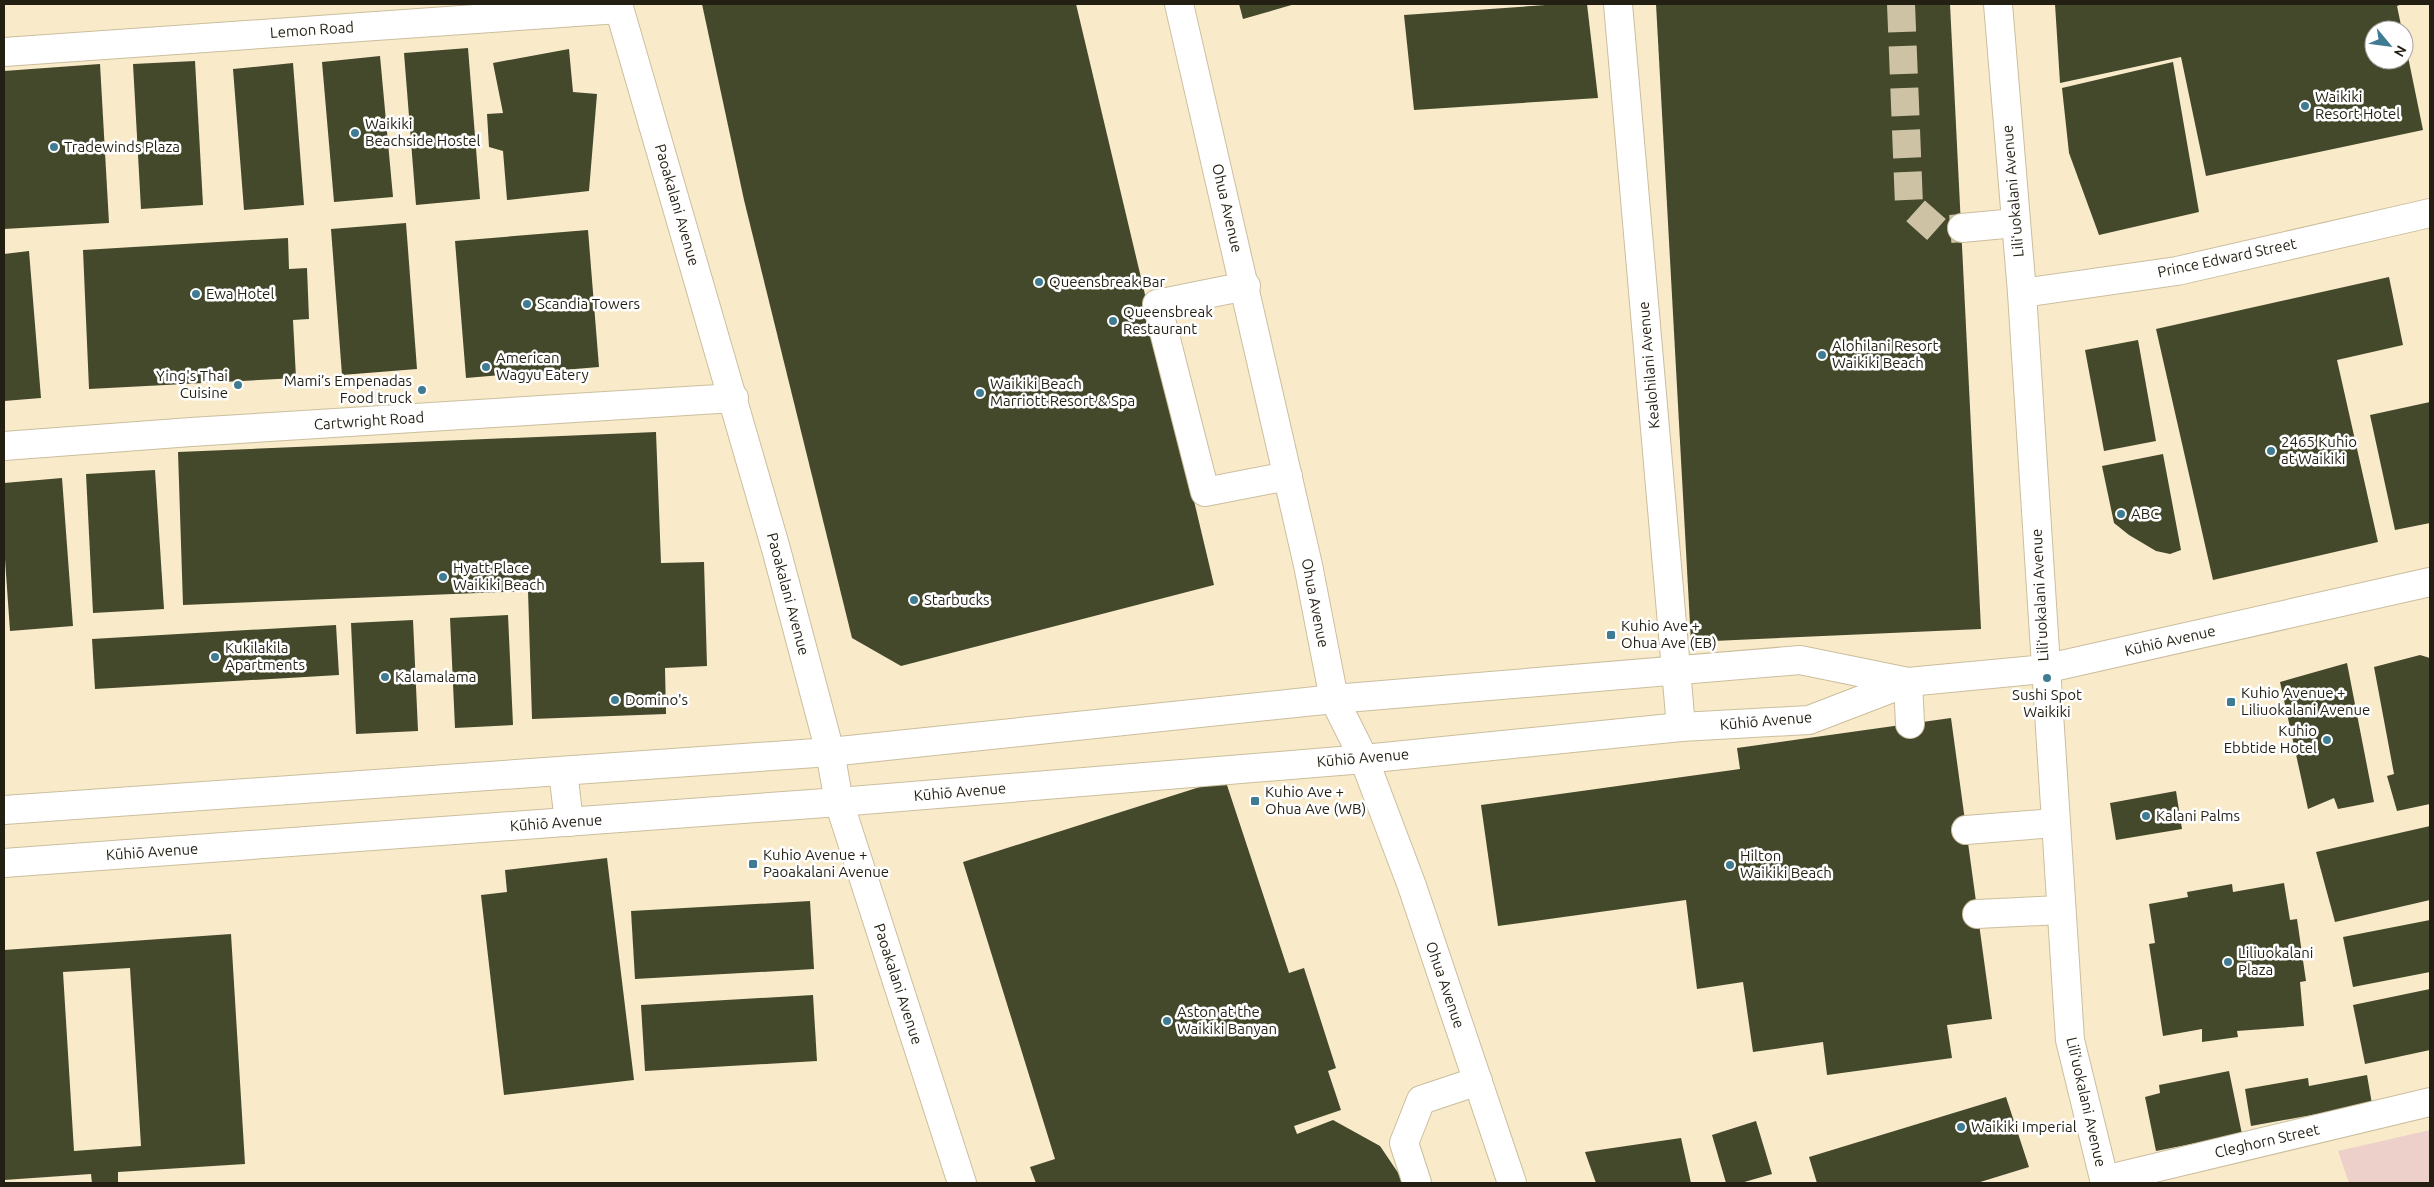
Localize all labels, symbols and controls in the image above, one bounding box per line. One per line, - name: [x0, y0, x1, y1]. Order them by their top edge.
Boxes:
- street label: Lemon Road: [269, 18, 355, 41]
- north arrow: [2364, 20, 2414, 70]
- text: N: [2391, 43, 2410, 60]
- place label: Waikiki Resort Hotel: [2315, 88, 2400, 122]
- marker: Waikiki Resort Hotel: [2299, 100, 2311, 112]
- place label: Waikiki Beachside Hostel: [365, 115, 481, 149]
- street label: Liliʻuokalani Avenue: [1998, 124, 2027, 258]
- marker: Waikiki Beachside Hostel: [349, 127, 361, 139]
- place label: Tradewinds Plaza: [64, 138, 180, 155]
- marker: Tradewinds Plaza: [48, 141, 60, 153]
- street label: Paoakalani Avenue: [652, 142, 703, 268]
- street label: Ohua Avenue: [1209, 162, 1246, 254]
- street label: Prince Edward Street: [2156, 234, 2298, 281]
- place label: Queensbreak Bar: [1049, 273, 1166, 290]
- marker: Queensbreak Bar: [1033, 276, 1045, 288]
- place label: Ewa Hotel: [206, 285, 274, 302]
- marker: Ewa Hotel: [190, 288, 202, 300]
- place label: Scandia Towers: [537, 295, 640, 312]
- marker: Scandia Towers: [521, 298, 533, 310]
- street label: Kealohilani Avenue: [1634, 301, 1663, 429]
- place label: Queensbreak Restaurant: [1123, 303, 1213, 337]
- marker: Queensbreak Restaurant: [1107, 315, 1119, 327]
- place label: Alohilani Resort Waikiki Beach: [1832, 337, 1939, 371]
- place label: American Wagyu Eatery: [496, 349, 589, 383]
- marker: Alohilani Resort Waikiki Beach: [1816, 349, 1828, 361]
- marker: American Wagyu Eatery: [480, 361, 492, 373]
- place label: Ying's Thai Cuisine: [156, 367, 228, 401]
- place label: Mami’s Empenadas Food truck: [284, 372, 412, 406]
- place label: Waikiki Beach Marriott Resort & Spa: [990, 375, 1135, 409]
- marker: Ying's Thai Cuisine: [232, 379, 244, 391]
- marker: Mami’s Empenadas Food truck: [416, 384, 428, 396]
- marker: Waikiki Beach Marriott Resort & Spa: [974, 387, 986, 399]
- street label: Cartwright Road: [313, 408, 425, 433]
- place label: 2465 Kuhio at Waikiki: [2281, 433, 2357, 467]
- marker: 2465 Kuhio at Waikiki: [2265, 445, 2277, 457]
- place label: ABC: [2131, 505, 2159, 522]
- marker: ABC: [2115, 508, 2127, 520]
- street label: Liliʻuokalani Avenue: [2028, 528, 2051, 662]
- street label: Paoakalani Avenue: [764, 531, 813, 657]
- street label: Ohua Avenue: [1299, 557, 1332, 649]
- place label: Hyatt Place Waikiki Beach: [453, 559, 545, 593]
- marker: Hyatt Place Waikiki Beach: [437, 571, 449, 583]
- place label: Starbucks: [924, 591, 990, 608]
- marker: Starbucks: [908, 594, 920, 606]
- place label: Kuhio Ave + Ohua Ave (EB): [1621, 617, 1717, 651]
- street label: Kūhiō Avenue: [2123, 622, 2217, 659]
- marker: Kuhio Ave + Ohua Ave (EB): [1605, 629, 1617, 641]
- place label: Kukilakila Apartments: [225, 639, 305, 673]
- marker: Kukilakila Apartments: [209, 651, 221, 663]
- place label: Kalamalama: [395, 668, 476, 685]
- marker: Kalamalama: [379, 671, 391, 683]
- marker: Sushi Spot Waikiki: [2041, 672, 2053, 684]
- place label: Kuhio Avenue + Liliuokalani Avenue: [2241, 684, 2370, 718]
- place label: Sushi Spot Waikiki: [2012, 686, 2082, 720]
- place label: Domino's: [625, 691, 688, 708]
- marker: Domino's: [609, 694, 621, 706]
- marker: Kuhio Avenue + Liliuokalani Avenue: [2225, 696, 2237, 708]
- street label: Kūhiō Avenue: [1719, 708, 1813, 733]
- place label: Kuhio Ebbtide Hotel: [2224, 722, 2317, 756]
- marker: Kuhio Ebbtide Hotel: [2321, 734, 2333, 746]
- street label: Kūhiō Avenue: [1316, 745, 1410, 770]
- street label: Kūhiō Avenue: [913, 779, 1007, 804]
- place label: Kuhio Ave + Ohua Ave (WB): [1265, 783, 1366, 817]
- marker: Kuhio Ave + Ohua Ave (WB): [1249, 795, 1261, 807]
- place label: Kalani Palms: [2156, 807, 2240, 824]
- marker: Kalani Palms: [2140, 810, 2152, 822]
- street label: Kūhiō Avenue: [509, 811, 603, 834]
- street label: Kūhiō Avenue: [105, 840, 199, 863]
- place label: Kuhio Avenue + Paoakalani Avenue: [763, 846, 889, 880]
- place label: Hilton Waikiki Beach: [1740, 847, 1832, 881]
- marker: Kuhio Avenue + Paoakalani Avenue: [747, 858, 759, 870]
- marker: Hilton Waikiki Beach: [1724, 859, 1736, 871]
- street label: Paoakalani Avenue: [871, 921, 926, 1046]
- street label: Ohua Avenue: [1423, 939, 1468, 1030]
- place label: Liliuokalani Plaza: [2238, 944, 2313, 978]
- marker: Liliuokalani Plaza: [2222, 956, 2234, 968]
- place label: Aston at the Waikiki Banyan: [1177, 1003, 1277, 1037]
- marker: Aston at the Waikiki Banyan: [1161, 1015, 1173, 1027]
- street label: Liliʻuokalani Avenue: [2063, 1035, 2110, 1168]
- place label: Waikiki Imperial: [1971, 1118, 2077, 1135]
- street label: Cleghorn Street: [2213, 1120, 2321, 1161]
- marker: Waikiki Imperial: [1955, 1121, 1967, 1133]

